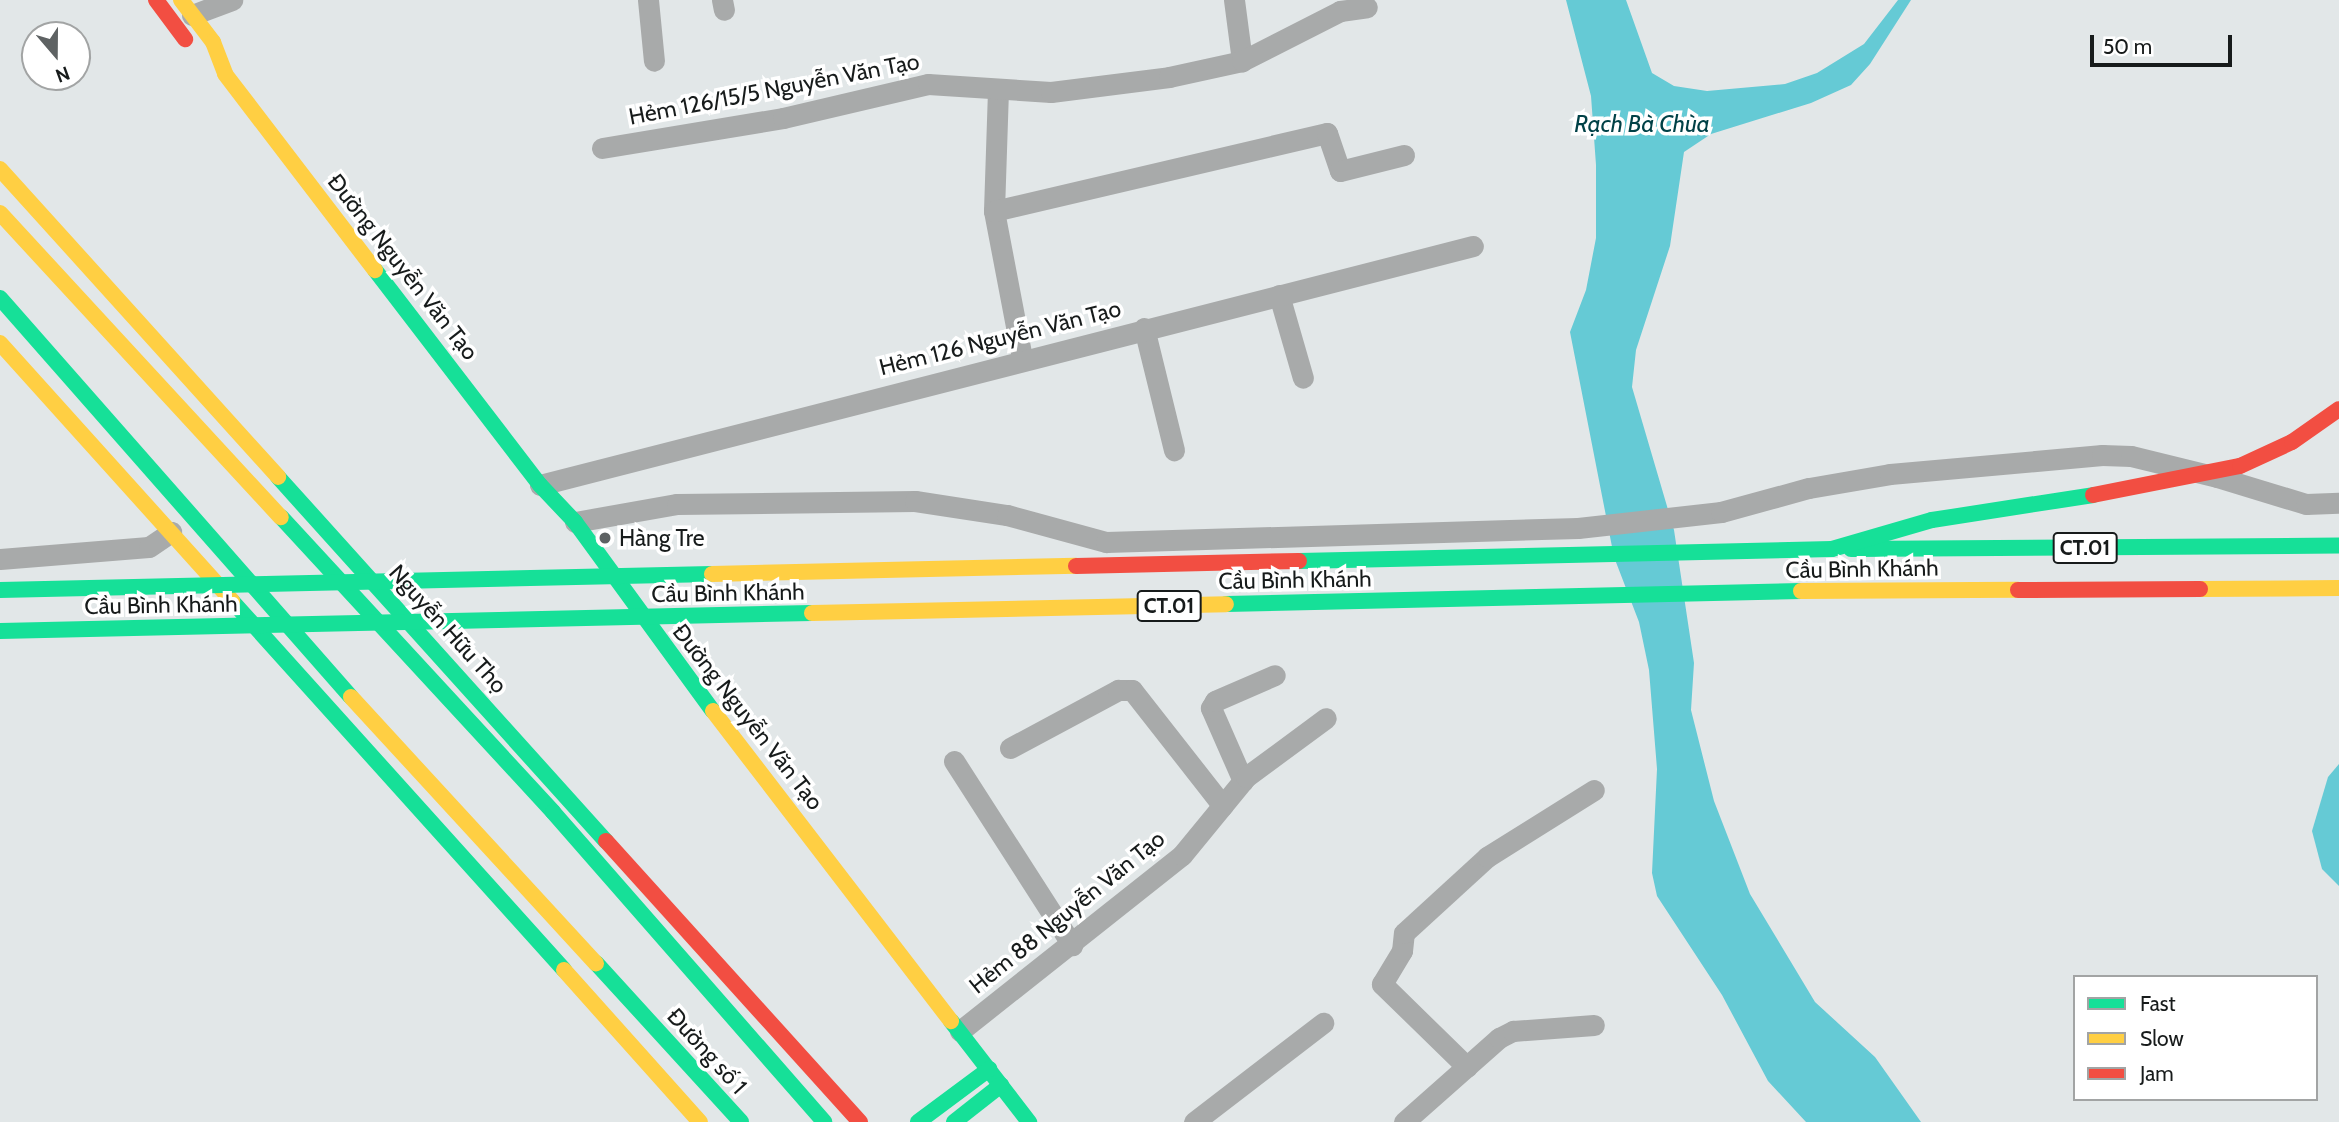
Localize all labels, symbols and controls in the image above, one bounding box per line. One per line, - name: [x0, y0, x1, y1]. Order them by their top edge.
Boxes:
- north arrow: [21, 21, 91, 91]
- scale bar: [2094, 21, 2236, 65]
- text: 50 m: [2103, 34, 2152, 59]
- street label: Hẻm 126/15/5 Nguyễn Văn Tạo: [626, 47, 922, 131]
- text: N: [52, 61, 73, 87]
- water label: Rạch Bà Chùa: [1574, 110, 1710, 138]
- street label: Đường Nguyễn Văn Tạo: [322, 169, 484, 365]
- street label: Hẻm 126 Nguyễn Văn Tạo: [876, 295, 1124, 381]
- place label: Hàng Tre: [619, 524, 705, 552]
- marker: Hàng Tre: [597, 530, 613, 546]
- road number: CT.01: [2052, 530, 2118, 566]
- street label: Cầu Bình Khánh: [1785, 554, 1939, 584]
- street label: Nguyễn Hữu Thọ: [383, 559, 513, 699]
- street label: Cầu Bình Khánh: [1218, 565, 1372, 595]
- street label: Cầu Bình Khánh: [651, 578, 805, 608]
- road number: CT.01: [1136, 588, 1202, 624]
- street label: Cầu Bình Khánh: [84, 590, 238, 620]
- street label: Đường Nguyễn Văn Tạo: [667, 619, 829, 815]
- street label: Hẻm 88 Nguyễn Văn Tạo: [964, 825, 1170, 999]
- legend: [2073, 975, 2318, 1101]
- text: Fast: [2140, 991, 2176, 1016]
- street label: Đường số 1: [661, 1002, 753, 1100]
- text: Slow: [2140, 1026, 2184, 1051]
- text: Jam: [2140, 1061, 2174, 1086]

